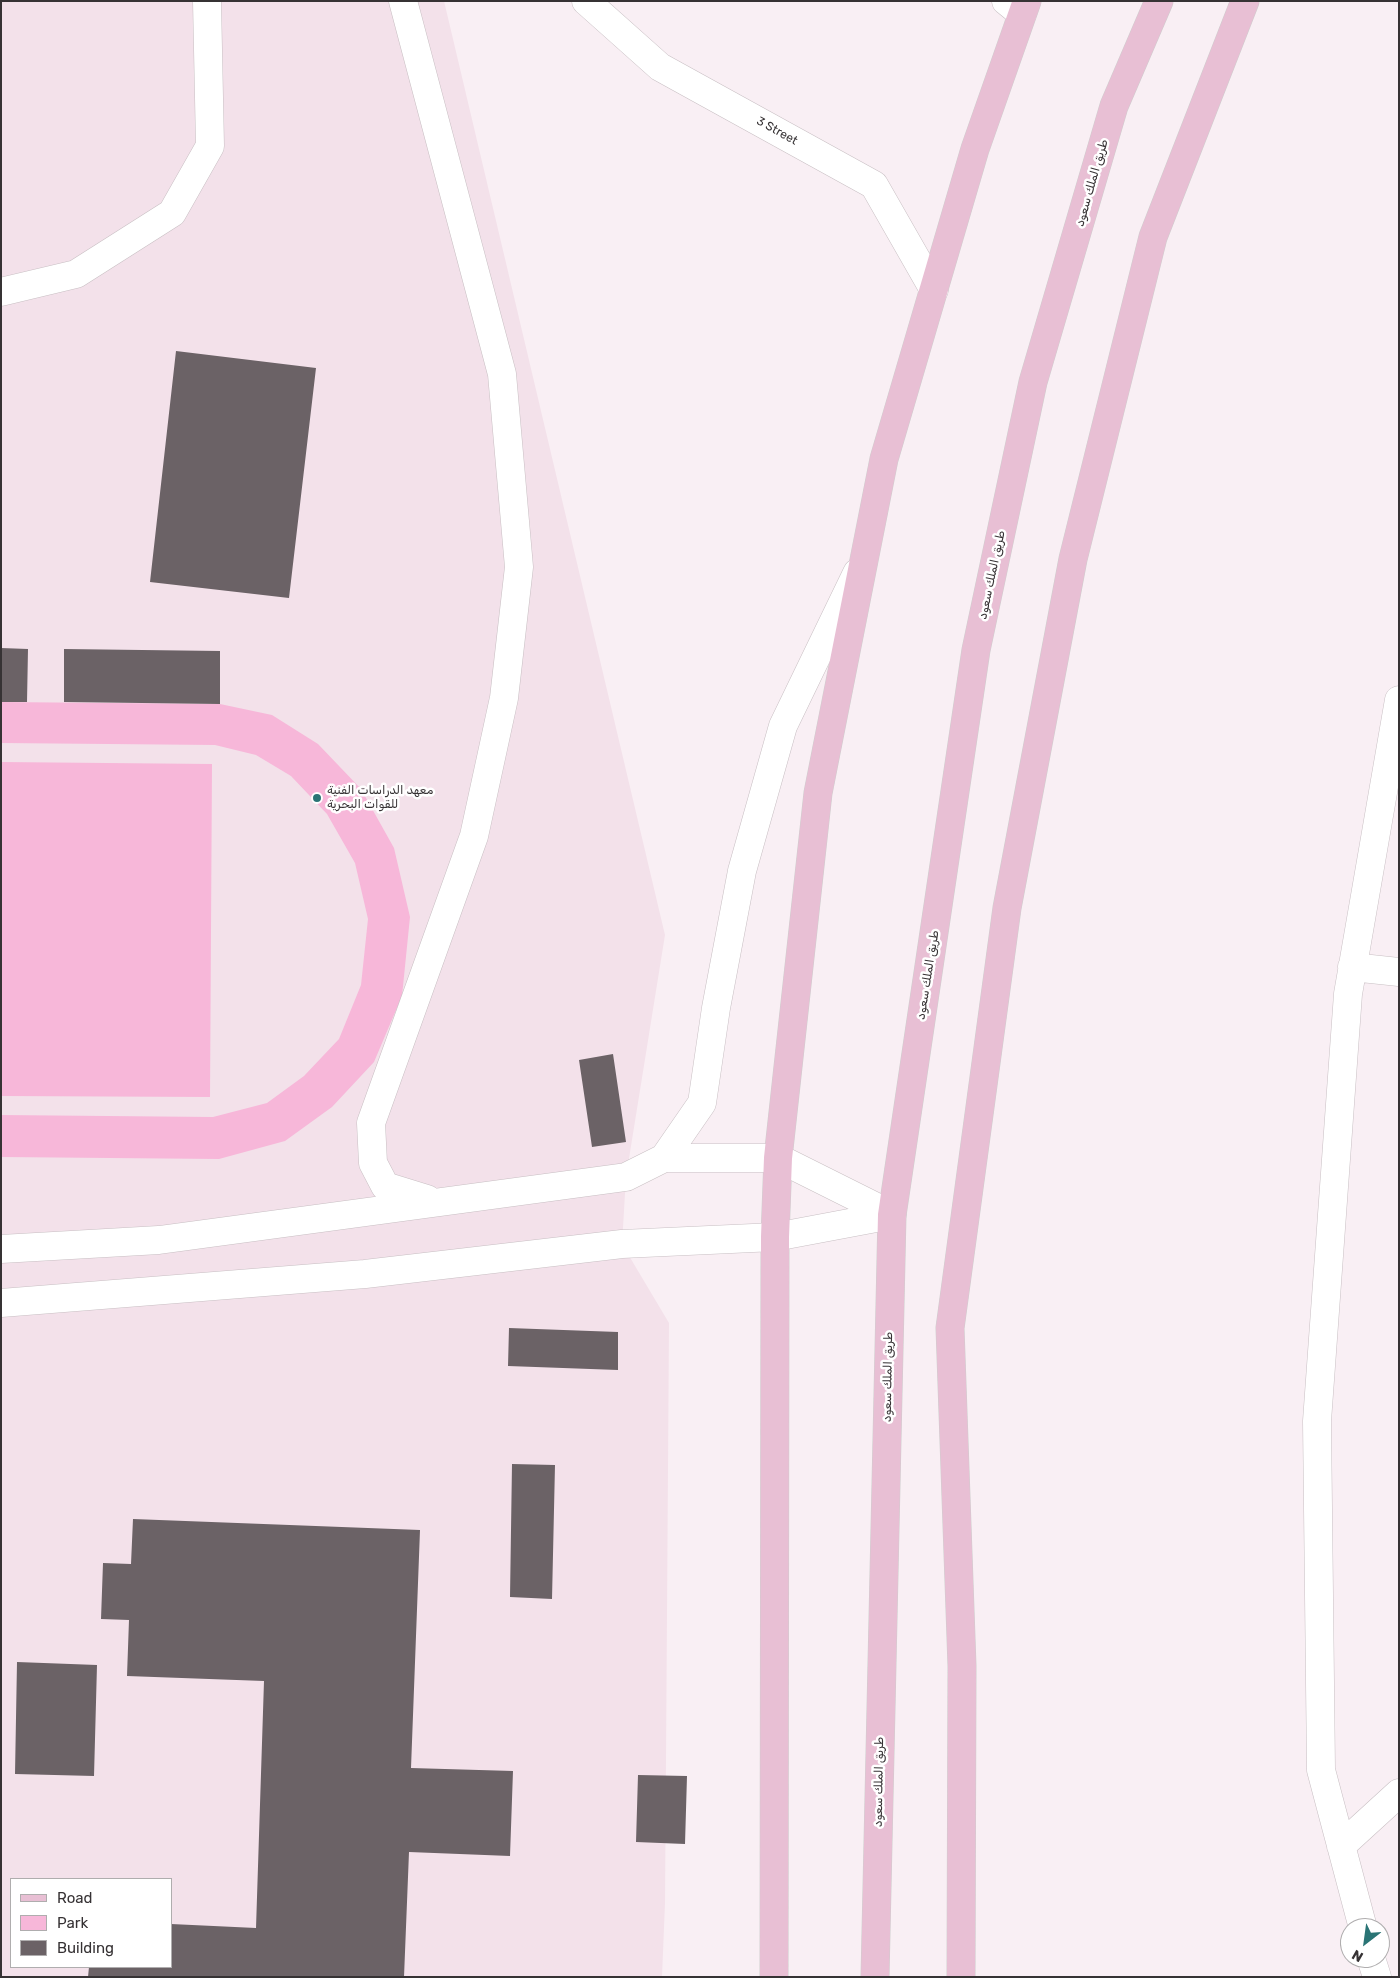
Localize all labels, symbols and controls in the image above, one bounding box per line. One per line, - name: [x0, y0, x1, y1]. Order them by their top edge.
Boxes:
- street label: 3 Street: [754, 114, 800, 148]
- street label: طريق الملك سعود: [1073, 138, 1111, 228]
- street label: طريق الملك سعود: [976, 529, 1008, 621]
- place label: معهد الدراسات الفنية للقوات البحرية: [327, 784, 433, 812]
- marker: معهد الدراسات الفنية للقوات البحرية: [311, 792, 323, 804]
- street label: طريق الملك سعود: [914, 929, 942, 1021]
- street label: طريق الملك سعود: [880, 1332, 896, 1422]
- street label: طريق الملك سعود: [871, 1737, 887, 1827]
- legend: [10, 1878, 172, 1968]
- text: Road: [57, 1889, 93, 1907]
- text: Park: [57, 1914, 88, 1932]
- north arrow: [1340, 1918, 1390, 1968]
- text: Building: [57, 1939, 114, 1957]
- text: N: [1349, 1946, 1366, 1965]

